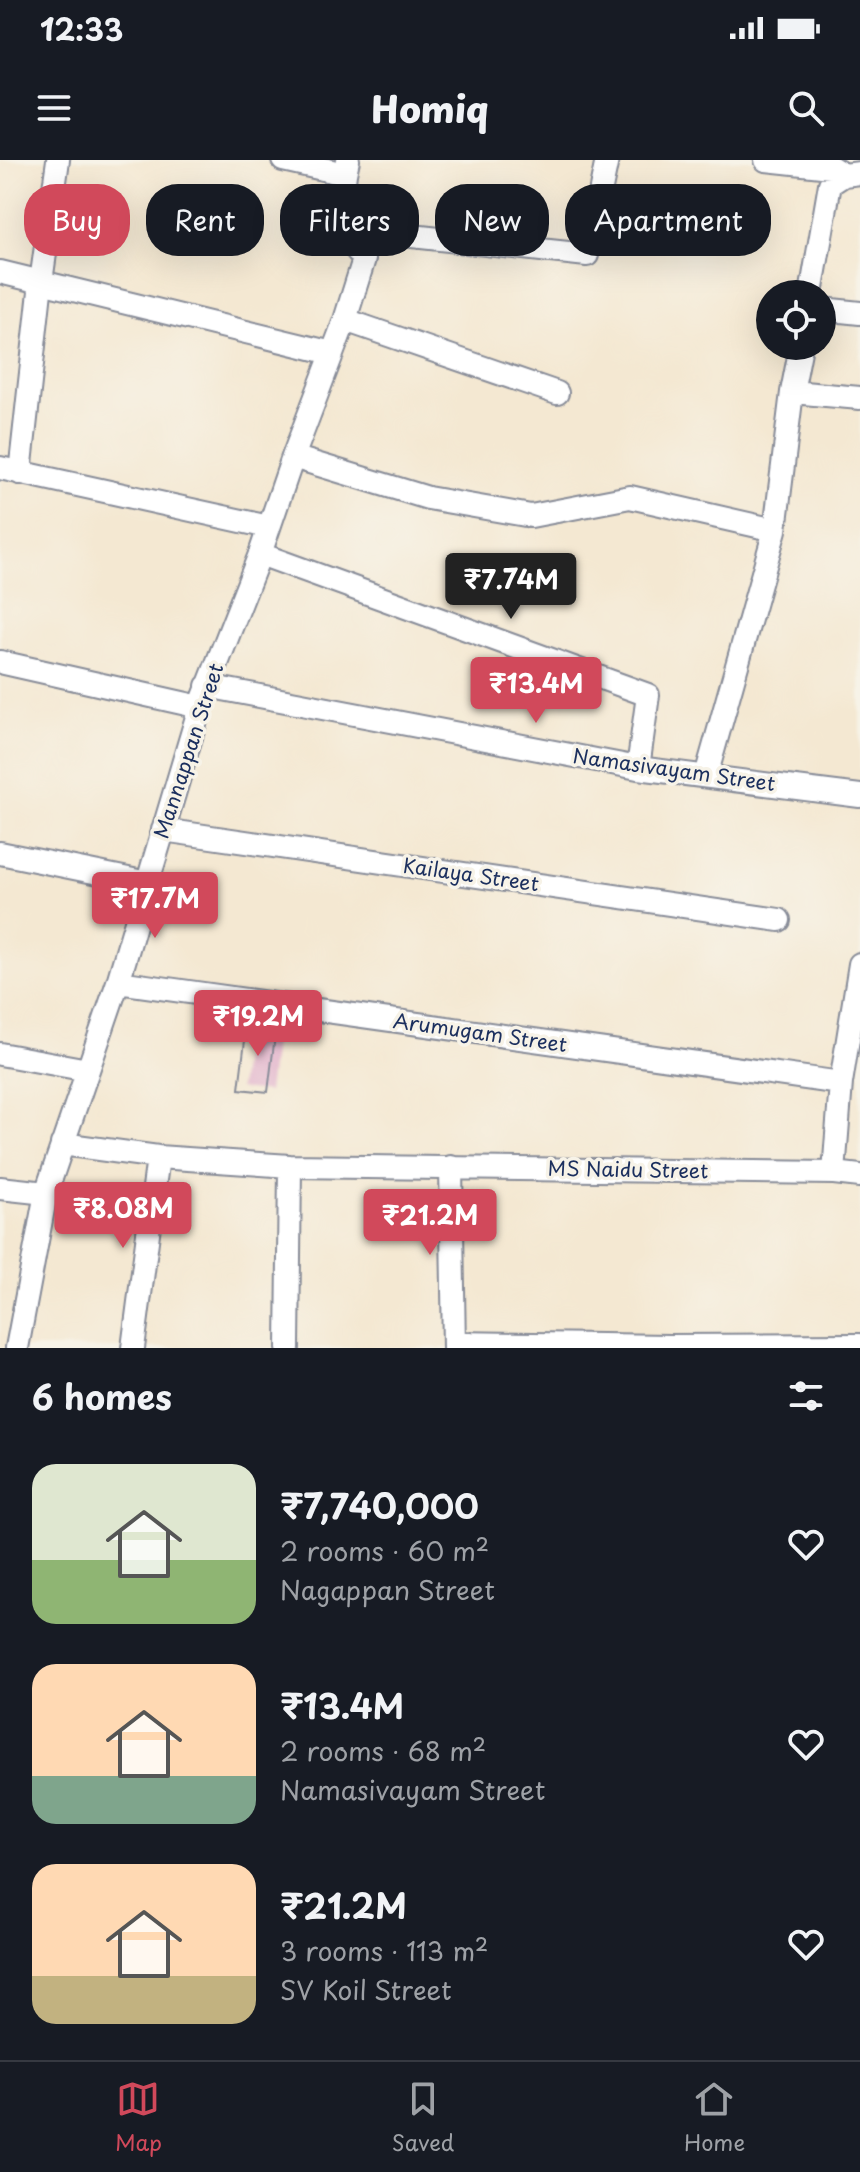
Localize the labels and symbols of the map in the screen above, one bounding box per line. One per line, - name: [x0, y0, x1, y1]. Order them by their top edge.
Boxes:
- pin: ₹7.74M: [446, 553, 576, 621]
- pin: ₹13.4M: [471, 657, 601, 725]
- street label: Mannappan Street: [146, 659, 231, 842]
- street label: Namasivayam Street: [571, 740, 777, 798]
- street label: Kailaya Street: [401, 850, 541, 898]
- pin: ₹17.7M: [90, 872, 220, 940]
- pin: ₹19.2M: [193, 990, 323, 1058]
- street label: Arumugam Street: [391, 1005, 569, 1059]
- street label: MS Naidu Street: [547, 1153, 709, 1185]
- pin: ₹8.08M: [58, 1182, 188, 1250]
- pin: ₹21.2M: [365, 1189, 495, 1257]

